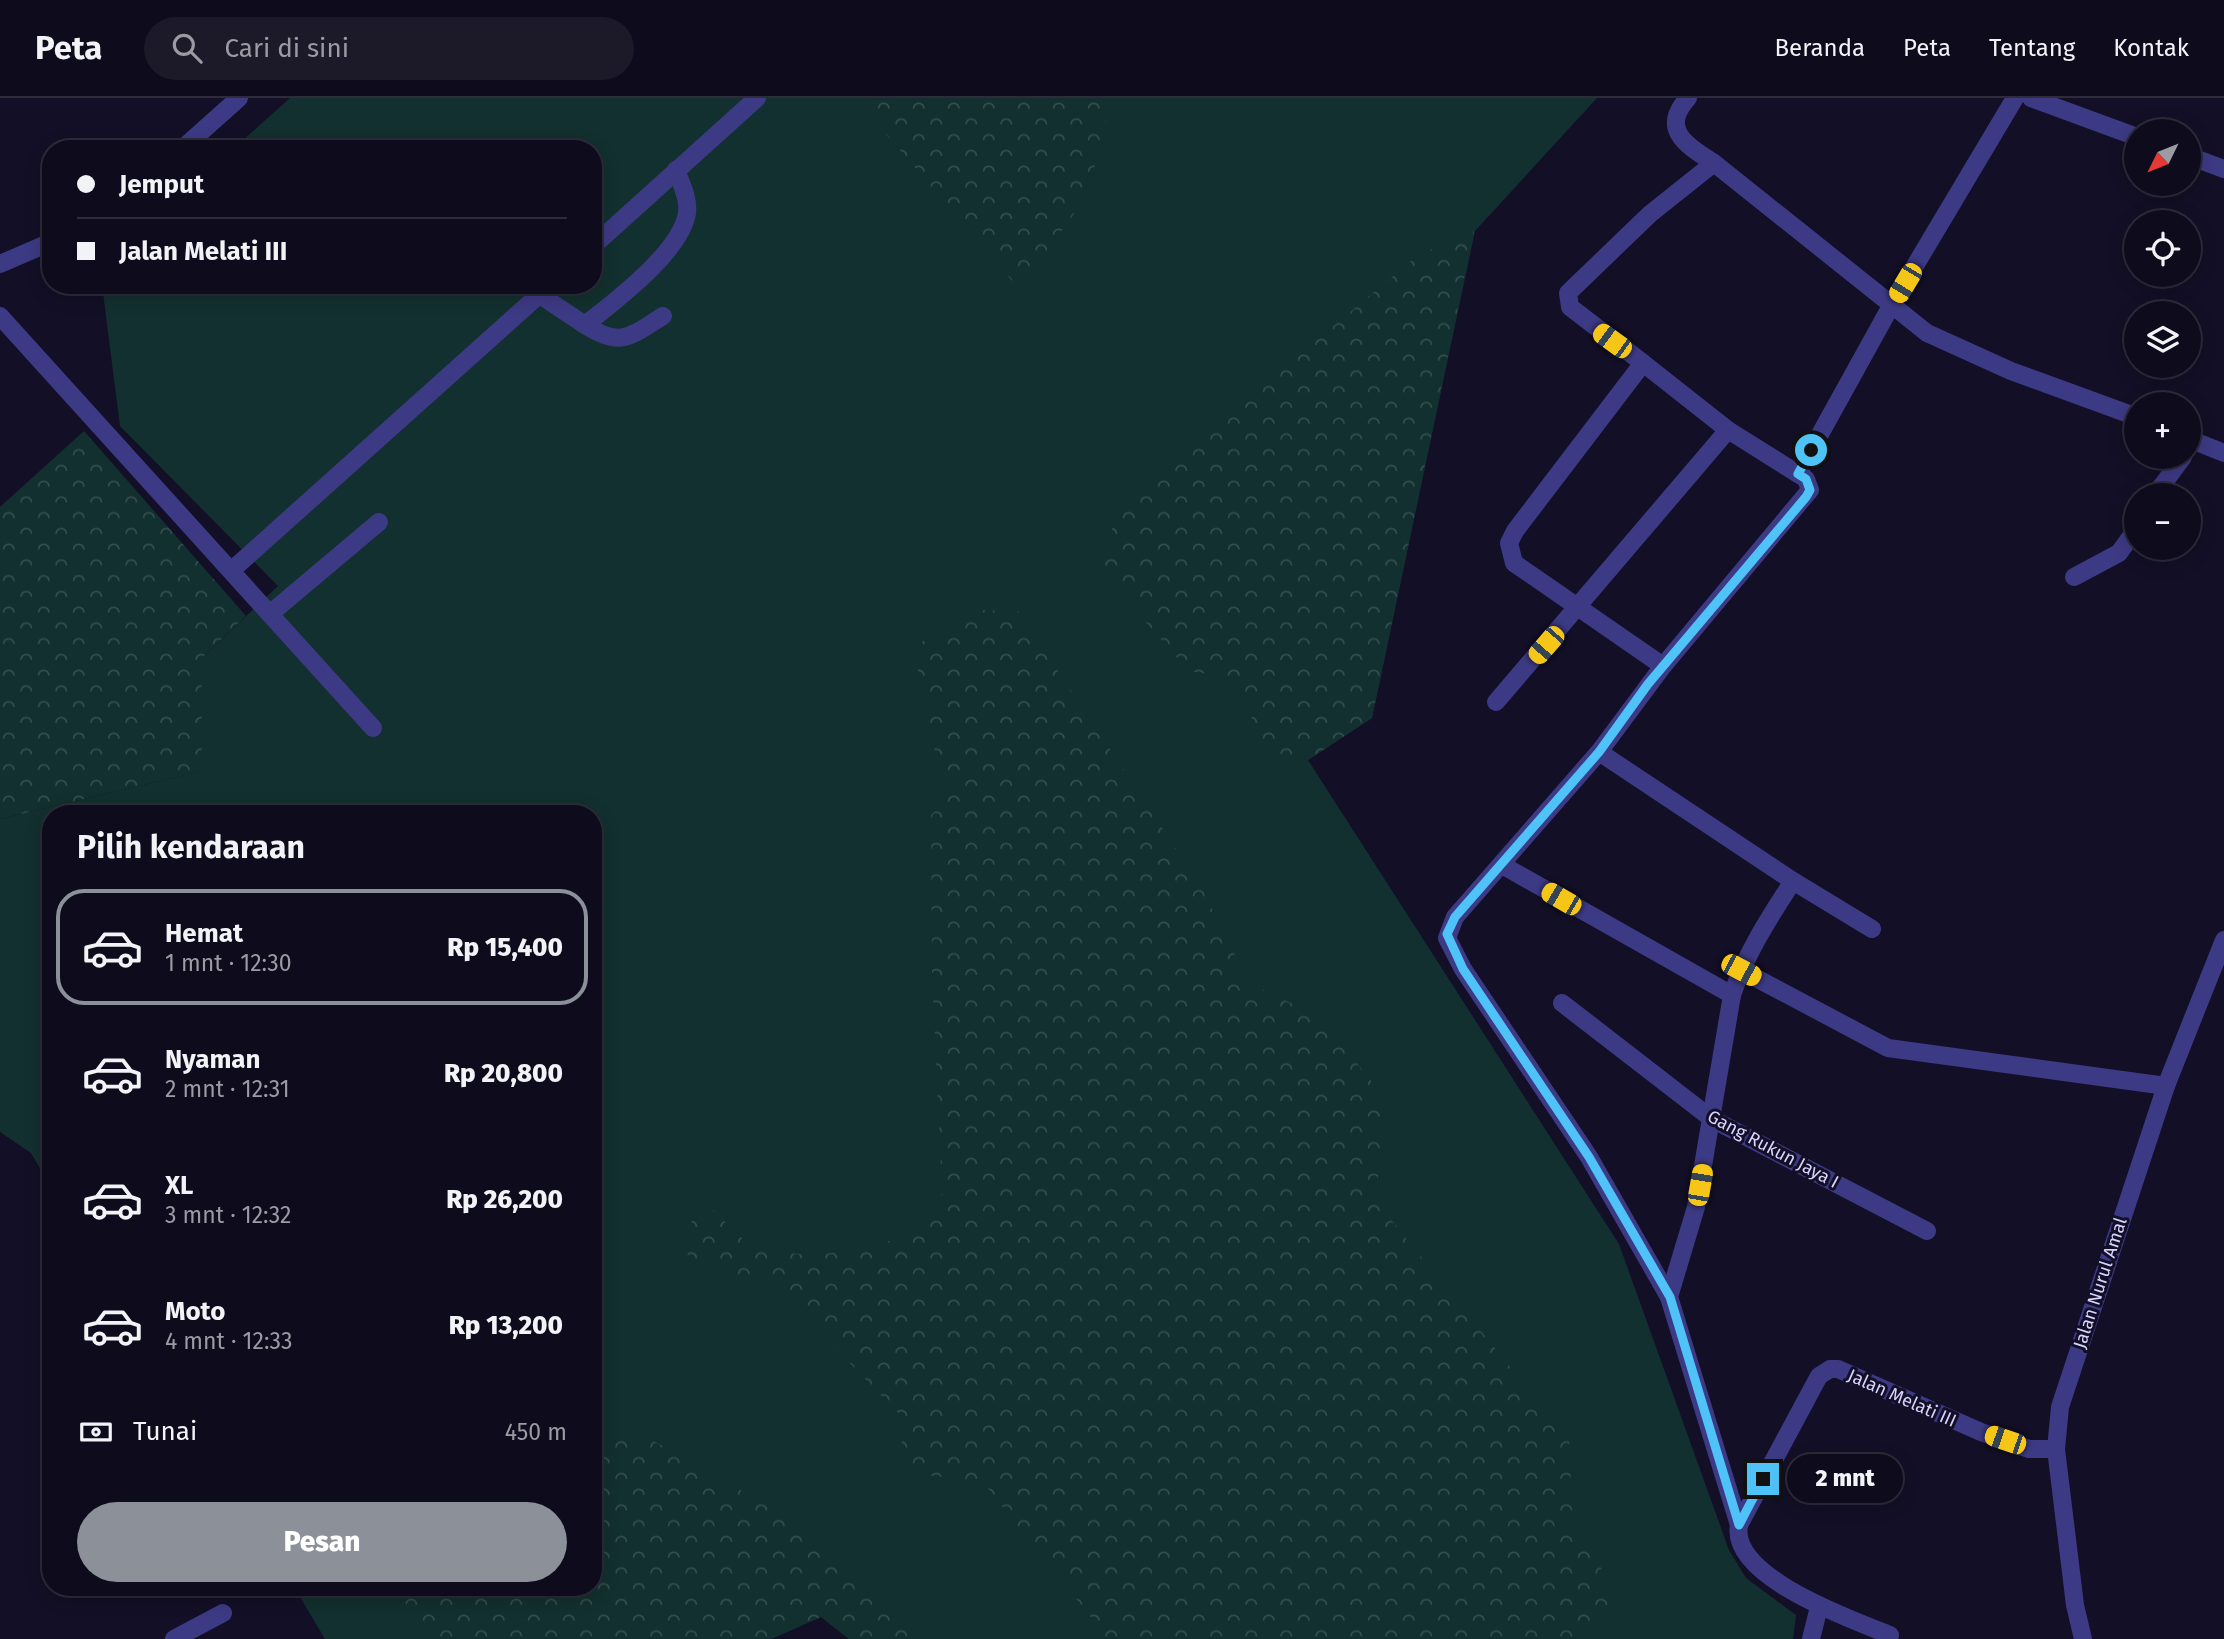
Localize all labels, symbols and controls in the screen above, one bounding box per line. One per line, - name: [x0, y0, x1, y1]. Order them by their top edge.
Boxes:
- search box: [144, 17, 634, 80]
- text: Peta: [35, 28, 102, 68]
- icon: search: [168, 29, 206, 67]
- text: Cari di sini: [224, 33, 349, 64]
- text: Beranda: [1774, 34, 1865, 62]
- text: Peta: [1903, 34, 1951, 62]
- text: Tentang: [1989, 34, 2075, 62]
- text: Kontak: [2113, 34, 2189, 62]
- north arrow: [2124, 119, 2202, 196]
- map controls: [2124, 119, 2201, 560]
- text: Jemput: [119, 169, 204, 200]
- button: locate: [2124, 210, 2201, 287]
- text: Jalan Melati III: [119, 236, 287, 267]
- car: [1886, 260, 1925, 306]
- button: layers: [2124, 301, 2201, 378]
- car: [1589, 320, 1636, 362]
- button: +: [2124, 392, 2201, 469]
- route start: [1795, 434, 1827, 466]
- button: −: [2124, 483, 2201, 560]
- car: [1525, 622, 1568, 668]
- text: Pilih kendaraan: [77, 828, 305, 866]
- car: [1538, 879, 1585, 919]
- icon: car: [81, 916, 144, 979]
- text: Hemat: [165, 918, 243, 949]
- text: Rp 15,400: [447, 932, 563, 963]
- text: 1 mnt · 12:30: [165, 949, 292, 977]
- car: [1718, 951, 1765, 989]
- icon: car: [81, 1042, 144, 1105]
- text: Nyaman: [165, 1044, 261, 1075]
- text: Rp 20,800: [444, 1058, 563, 1089]
- text: 2 mnt · 12:31: [165, 1075, 290, 1103]
- street label: Gang Rukun Jaya I: [1704, 1105, 1842, 1193]
- car: [1687, 1162, 1714, 1208]
- icon: car: [81, 1168, 144, 1231]
- text: XL: [165, 1170, 193, 1201]
- text: Rp 26,200: [446, 1184, 563, 1215]
- text: 3 mnt · 12:32: [165, 1201, 291, 1229]
- street label: Jalan Nurul Amal: [2068, 1215, 2132, 1351]
- icon: car: [81, 1294, 144, 1357]
- text: Moto: [165, 1296, 225, 1327]
- text: Rp 13,200: [449, 1310, 563, 1341]
- text: 4 mnt · 12:33: [165, 1327, 293, 1355]
- street label: Jalan Melati III: [1844, 1364, 1960, 1432]
- icon: cash: [77, 1413, 115, 1451]
- text: Tunai: [133, 1416, 197, 1447]
- text: 450 m: [505, 1418, 567, 1446]
- car: [1982, 1423, 2029, 1457]
- callout: 2 mnt: [1788, 1454, 1903, 1504]
- route end: [1747, 1463, 1779, 1495]
- text: 2 mnt: [1816, 1464, 1874, 1492]
- button: Pesan: [77, 1502, 567, 1582]

